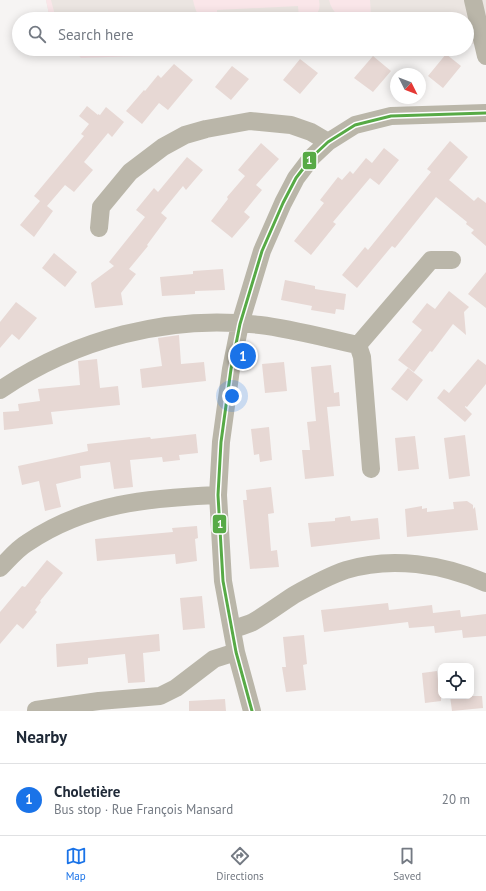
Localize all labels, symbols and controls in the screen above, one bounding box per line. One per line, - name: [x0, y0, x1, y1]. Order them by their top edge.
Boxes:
- search box: [12, 12, 474, 56]
- icon: search: [26, 23, 48, 45]
- text: Search here: [58, 25, 134, 44]
- north arrow: [390, 68, 426, 104]
- line badge: 1: [302, 151, 317, 170]
- text: 1: [306, 153, 312, 167]
- pin: 1: [230, 341, 256, 371]
- your location: [222, 386, 242, 406]
- line badge: 1: [212, 514, 227, 534]
- text: 1: [217, 517, 223, 531]
- map controls: [438, 663, 474, 699]
- button: locate: [438, 663, 474, 699]
- text: Nearby: [16, 726, 67, 748]
- text: Choletière: [54, 782, 120, 801]
- text: 1: [25, 791, 33, 808]
- text: 20 m: [442, 791, 470, 808]
- text: Bus stop · Rue François Mansard: [54, 801, 233, 818]
- tab: Map: [65, 845, 87, 883]
- tab: Directions: [216, 845, 264, 883]
- tab: Saved: [393, 845, 421, 883]

